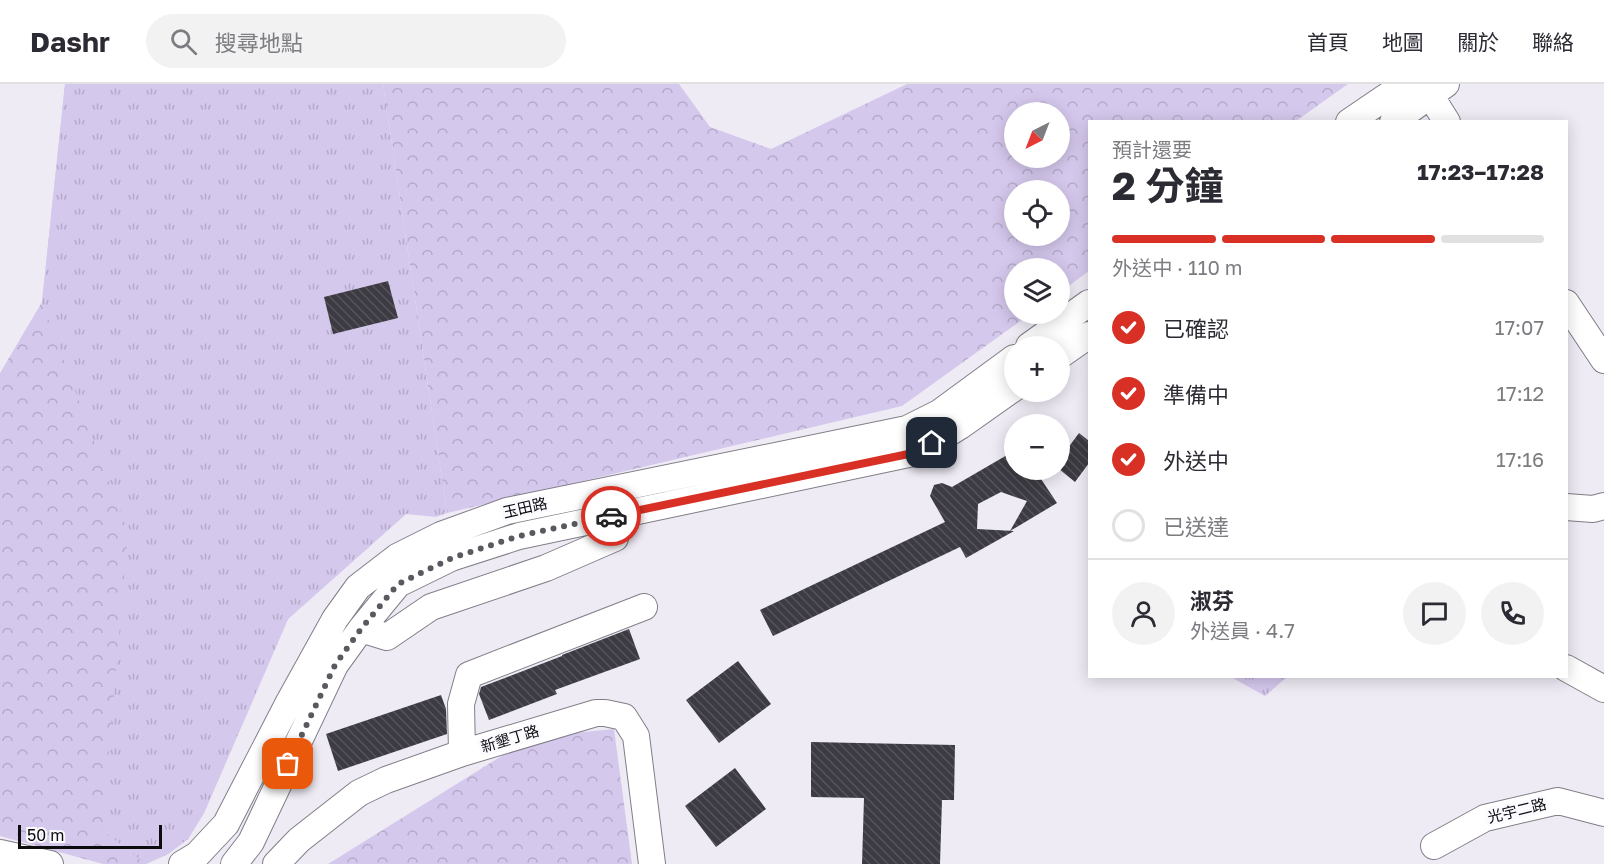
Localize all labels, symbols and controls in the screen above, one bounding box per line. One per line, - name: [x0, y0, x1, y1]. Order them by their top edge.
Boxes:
- search box: [146, 14, 566, 68]
- text: Dashr: [30, 25, 110, 58]
- icon: search: [167, 25, 200, 58]
- text: 搜尋地點: [215, 29, 303, 56]
- text: 首頁: [1307, 29, 1349, 55]
- text: 地圖: [1382, 29, 1424, 55]
- text: 關於: [1457, 29, 1499, 55]
- text: 聯絡: [1532, 29, 1574, 55]
- north arrow: [1004, 102, 1070, 168]
- map controls: [1004, 102, 1070, 480]
- text: 預計還要: [1112, 137, 1192, 161]
- text: 17:23–17:28: [1417, 158, 1544, 185]
- text: 2 分鐘: [1112, 162, 1224, 209]
- button: locate: [1004, 180, 1070, 246]
- text: 外送中 · 110 m: [1112, 255, 1243, 279]
- button: layers: [1004, 258, 1070, 324]
- icon: check: [1112, 311, 1145, 344]
- text: 已確認: [1163, 315, 1229, 342]
- text: 17:07: [1495, 315, 1544, 339]
- button: +: [1004, 336, 1070, 402]
- icon: check: [1112, 377, 1145, 410]
- text: 準備中: [1163, 381, 1229, 408]
- text: 17:12: [1496, 381, 1544, 405]
- button: −: [1004, 414, 1070, 480]
- pin: [906, 417, 957, 468]
- icon: home: [915, 426, 948, 459]
- icon: check: [1112, 443, 1145, 476]
- text: 外送中: [1163, 447, 1229, 474]
- text: 17:16: [1496, 447, 1544, 471]
- courier: [581, 486, 641, 546]
- street label: 玉田路: [501, 493, 549, 521]
- icon: car: [595, 500, 628, 533]
- text: 已送達: [1163, 513, 1229, 540]
- button: person: [1112, 582, 1175, 645]
- button: chat: [1403, 582, 1466, 645]
- button: phone: [1481, 582, 1544, 645]
- text: 淑芬: [1190, 587, 1234, 614]
- text: 外送員 · 4.7: [1190, 618, 1295, 642]
- street label: 新墾丁路: [478, 721, 541, 755]
- pin: [262, 738, 313, 789]
- icon: bag: [271, 747, 304, 780]
- street label: 光宇二路: [1485, 794, 1548, 826]
- scale bar: [18, 822, 162, 850]
- text: 50 m: [27, 825, 64, 845]

